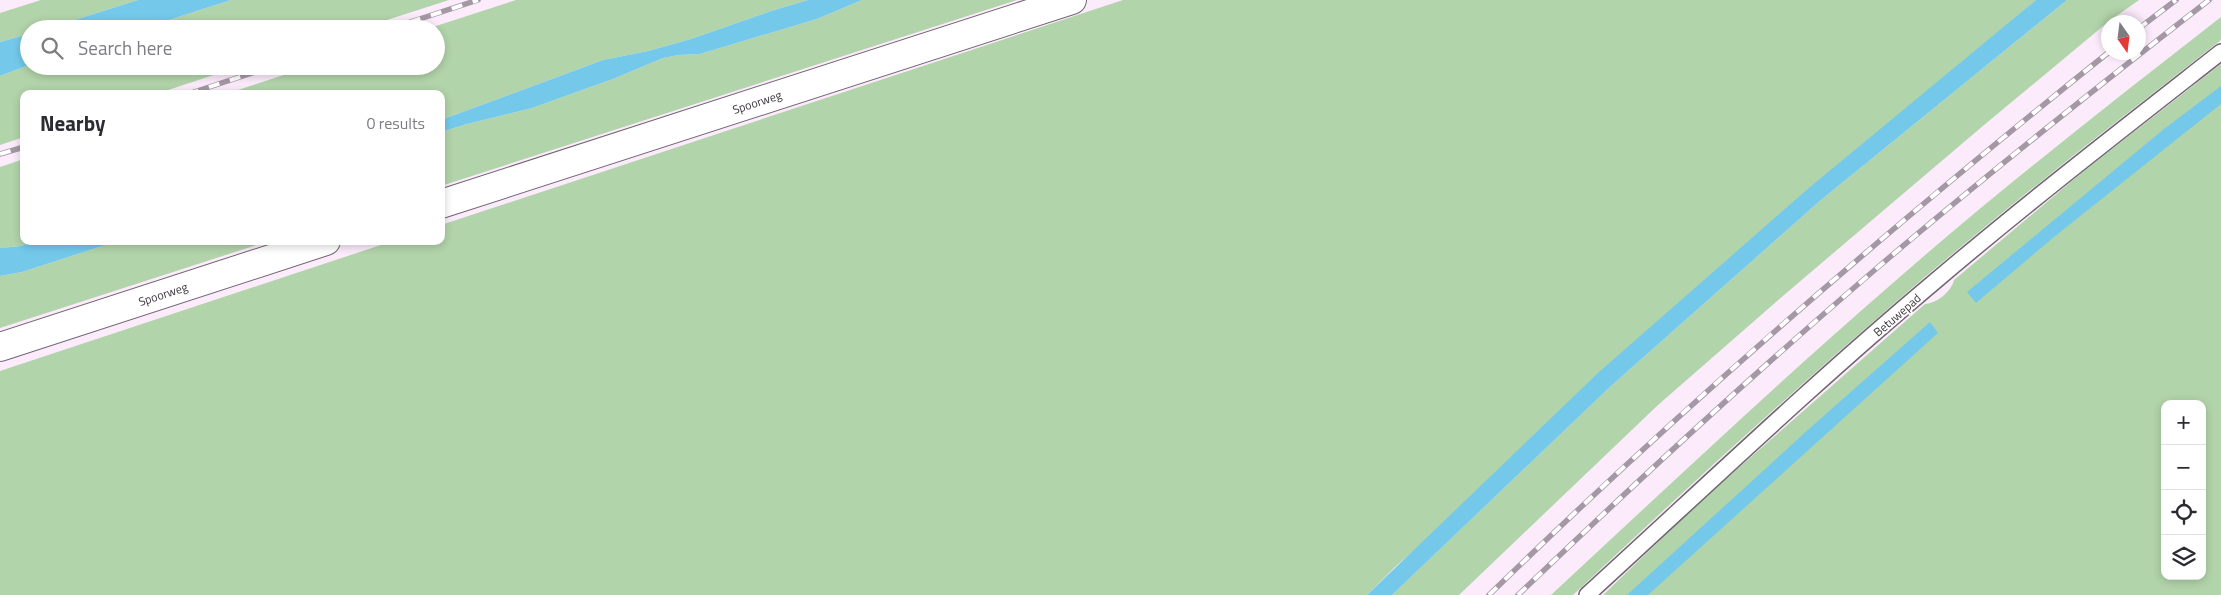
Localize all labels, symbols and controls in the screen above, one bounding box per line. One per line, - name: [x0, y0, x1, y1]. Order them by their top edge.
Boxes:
- north arrow: [2101, 15, 2146, 60]
- search box: [20, 20, 445, 75]
- text: Search here: [78, 33, 172, 62]
- icon: search: [38, 34, 66, 62]
- street label: Spoorweg: [730, 85, 784, 119]
- text: Nearby: [40, 107, 105, 139]
- text: 0 results: [366, 111, 425, 135]
- street label: Spoorweg: [136, 277, 190, 311]
- street label: Betuwepad: [1869, 289, 1925, 341]
- map controls: [2161, 400, 2206, 580]
- button: +: [2161, 400, 2206, 445]
- button: −: [2161, 445, 2206, 490]
- button: locate: [2161, 490, 2206, 535]
- button: layers: [2161, 535, 2206, 580]

